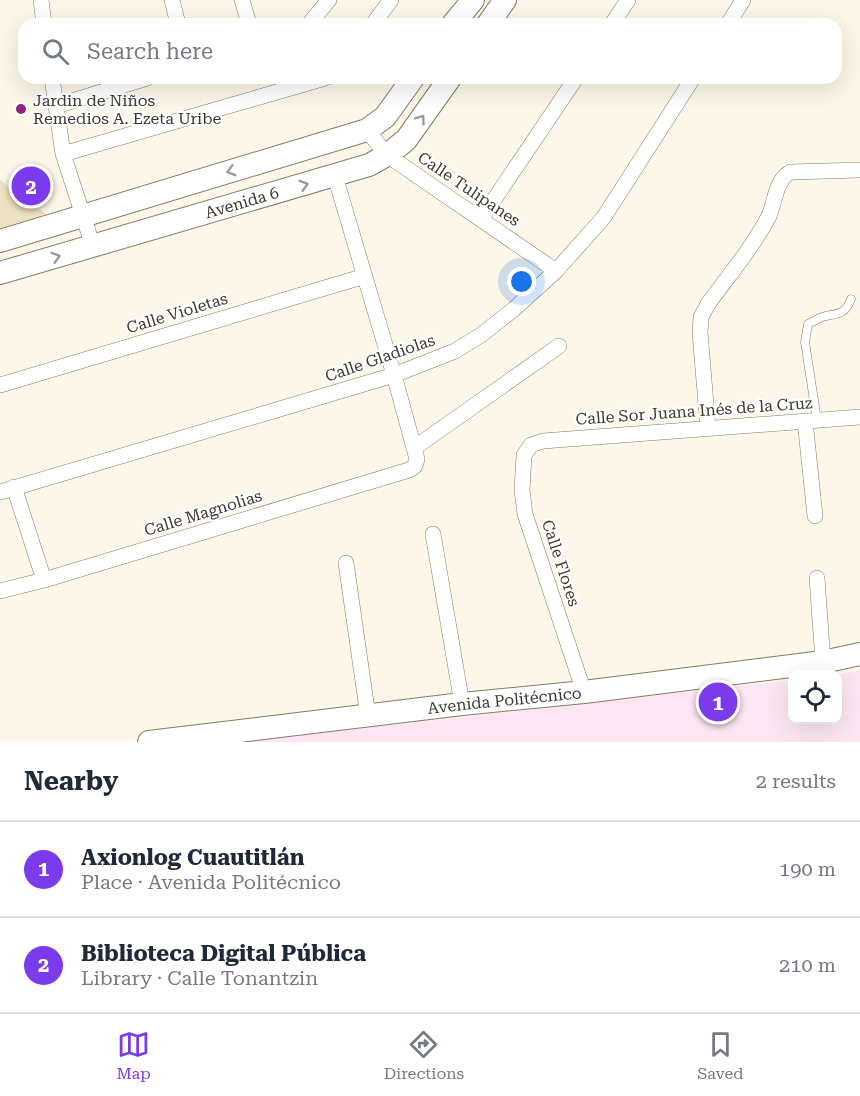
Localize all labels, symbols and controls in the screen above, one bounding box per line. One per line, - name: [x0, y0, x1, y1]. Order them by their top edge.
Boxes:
- search box: [18, 18, 842, 84]
- icon: search: [39, 35, 72, 68]
- text: Search here: [87, 39, 213, 64]
- place label: Jardin de Niños Remedios A. Ezeta Uribe: [33, 91, 221, 128]
- marker: Jardin de Niños Remedios A. Ezeta Uribe: [14, 102, 28, 116]
- one-way arrow: [414, 114, 425, 125]
- street label: Calle Tulipanes: [414, 148, 524, 230]
- pin: 2: [12, 164, 51, 208]
- one-way arrow: [226, 164, 237, 176]
- one-way arrow: [298, 180, 309, 192]
- street label: Avenida 6: [203, 182, 281, 222]
- one-way arrow: [50, 252, 61, 264]
- your location: [507, 267, 536, 296]
- street label: Calle Violetas: [124, 288, 230, 337]
- street label: Calle Gladiolas: [322, 330, 438, 386]
- street label: Calle Sor Juana Inés de la Cruz: [575, 393, 813, 429]
- street label: Calle Magnolias: [142, 486, 265, 540]
- street label: Calle Flores: [538, 517, 584, 609]
- map controls: [788, 670, 842, 724]
- button: locate: [788, 670, 842, 724]
- pin: 1: [698, 680, 738, 724]
- street label: Avenida Politécnico: [427, 683, 583, 718]
- text: Nearby: [24, 766, 118, 796]
- text: 2 results: [756, 769, 836, 793]
- text: Axionlog Cuautitlán: [81, 845, 304, 870]
- text: 1: [38, 857, 49, 881]
- text: 190 m: [779, 857, 836, 881]
- text: Place · Avenida Politécnico: [81, 870, 341, 894]
- text: Biblioteca Digital Pública: [81, 941, 366, 966]
- text: 2: [38, 953, 49, 977]
- text: 210 m: [779, 953, 836, 977]
- text: Library · Calle Tonantzin: [81, 966, 318, 990]
- tab: Map: [116, 1028, 151, 1083]
- tab: Directions: [384, 1028, 464, 1083]
- tab: Saved: [697, 1028, 744, 1083]

